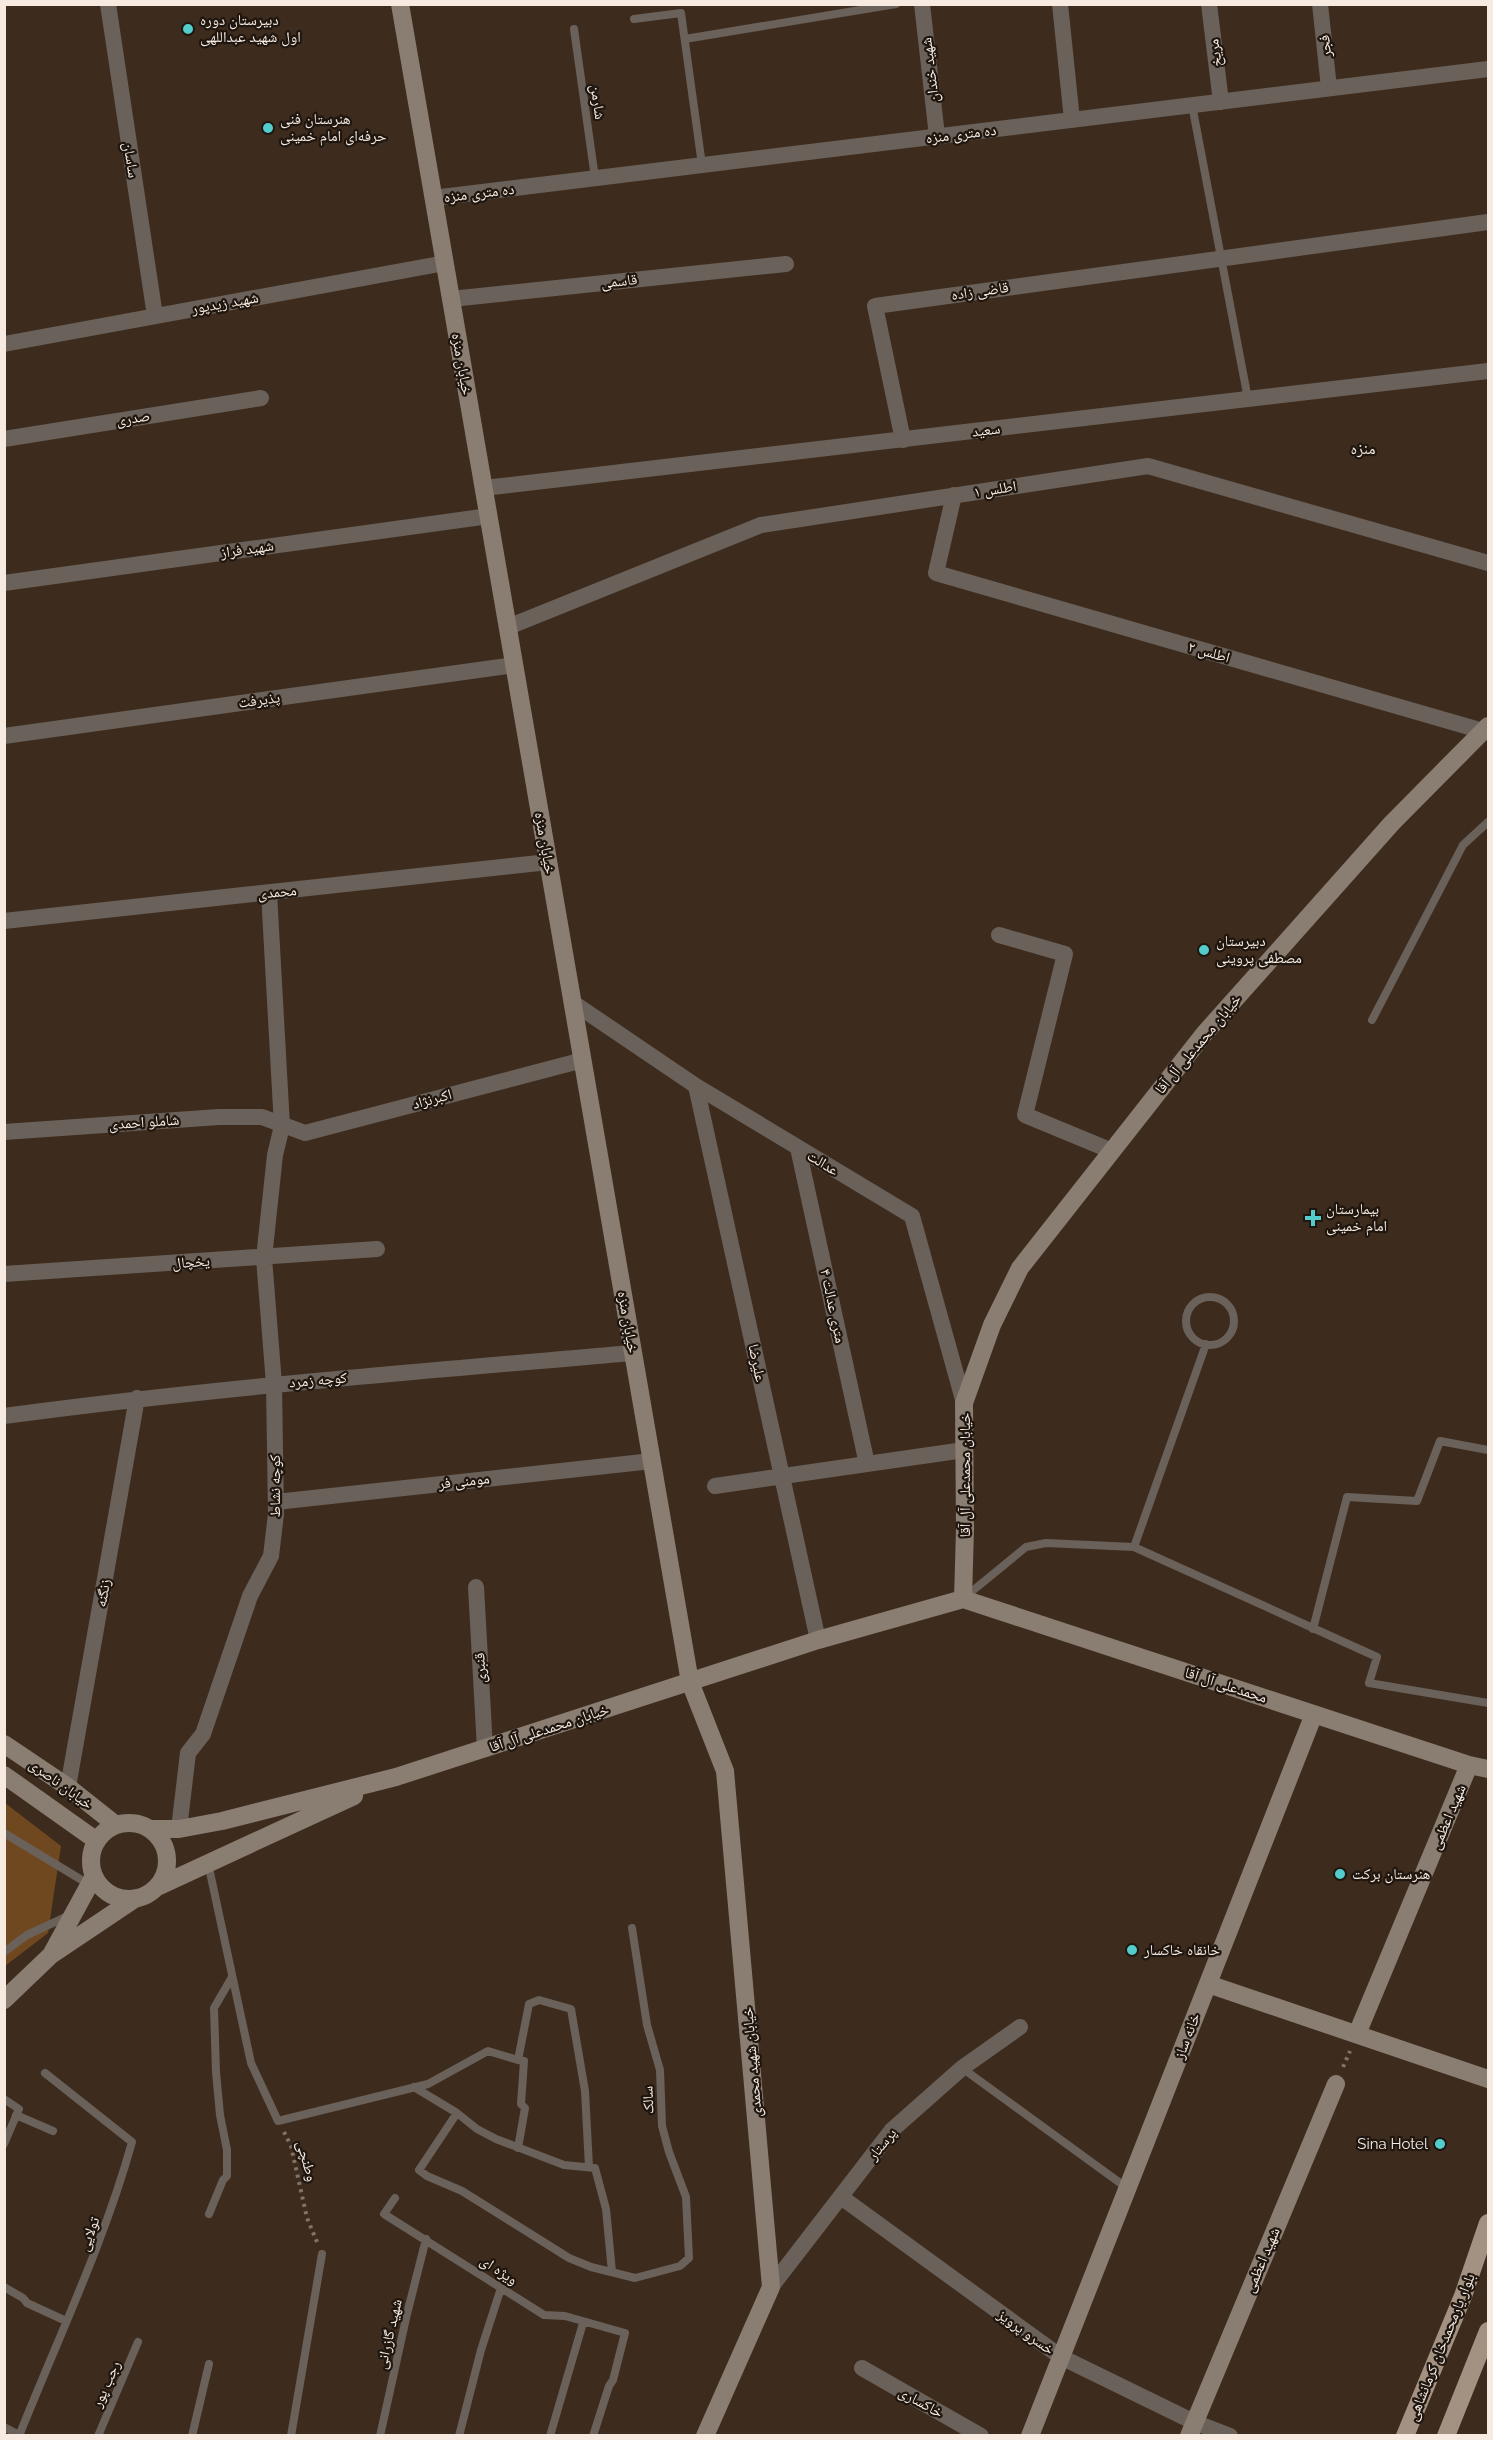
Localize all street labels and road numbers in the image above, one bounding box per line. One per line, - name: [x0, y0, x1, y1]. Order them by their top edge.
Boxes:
- street label: فجر: [1315, 34, 1335, 59]
- street label: شهید خندان: [917, 36, 944, 104]
- street label: مریخ: [1204, 38, 1227, 68]
- street label: شارمن: [586, 83, 609, 121]
- street label: ده متری منزه: [925, 121, 997, 148]
- street label: ساسان: [118, 141, 143, 180]
- street label: ده متری منزه: [443, 180, 515, 207]
- street label: قاسمی: [600, 270, 638, 293]
- street label: قاضی زاده: [950, 278, 1010, 305]
- street label: شهید زیدپور: [189, 288, 260, 318]
- street label: خیابان منزه: [447, 332, 476, 397]
- street label: صدری: [115, 406, 151, 431]
- street label: سعید: [971, 419, 1001, 441]
- street label: اطلس ۱: [972, 477, 1018, 502]
- street label: شهید فراز: [218, 536, 275, 562]
- street label: اطلس ۲: [1186, 637, 1232, 668]
- street label: پذیرفت: [237, 688, 281, 712]
- street label: خیابان منزه: [530, 811, 559, 876]
- street label: محمدی: [256, 881, 298, 904]
- street label: خیابان محمدعلی آل آقا: [1151, 990, 1246, 1098]
- street label: اکبرنژاد: [410, 1085, 454, 1113]
- street label: شاملو احمدی: [108, 1111, 180, 1134]
- street label: عدالت: [804, 1147, 842, 1180]
- street label: یخچال: [171, 1252, 211, 1273]
- street label: ۴ متری عدالت: [815, 1267, 850, 1345]
- street label: خیابان منزه: [613, 1290, 642, 1355]
- street label: علیرضا: [744, 1342, 770, 1384]
- street label: کوچه زمرد: [288, 1368, 348, 1392]
- street label: خیابان محمدعلی آل آقا: [956, 1412, 975, 1537]
- street label: کوچه نشاط: [266, 1455, 284, 1517]
- street label: مومنی فر: [436, 1469, 491, 1494]
- street label: زنگنه: [92, 1577, 114, 1608]
- street label: قنبری: [470, 1652, 491, 1684]
- street label: محمدعلی آل آقا: [1182, 1663, 1270, 1708]
- street label: خیابان محمدعلی آل آقا: [487, 1700, 612, 1757]
- street label: خیابان ناصری: [25, 1755, 97, 1814]
- street label: شهید اعظمی: [1426, 1782, 1471, 1853]
- street label: خیابان شهید محمدی: [738, 2006, 767, 2118]
- street label: خانه ساز: [1170, 2010, 1204, 2062]
- street label: سالک: [639, 2085, 657, 2115]
- street label: پرستار: [863, 2124, 900, 2165]
- street label: وطنچی: [292, 2139, 321, 2184]
- street label: تولایی: [74, 2214, 105, 2254]
- street label: شهید اعظمی: [1240, 2225, 1285, 2296]
- street label: ویژه ای: [476, 2251, 521, 2290]
- street label: بلوار یارمحمدخان کرمانشاهی: [1403, 2271, 1480, 2424]
- street label: شهید گازرانی: [372, 2297, 407, 2371]
- street label: خسرو پرویز: [993, 2305, 1058, 2359]
- street label: رجب پور: [87, 2358, 124, 2411]
- street label: خاکساری: [895, 2382, 947, 2423]

